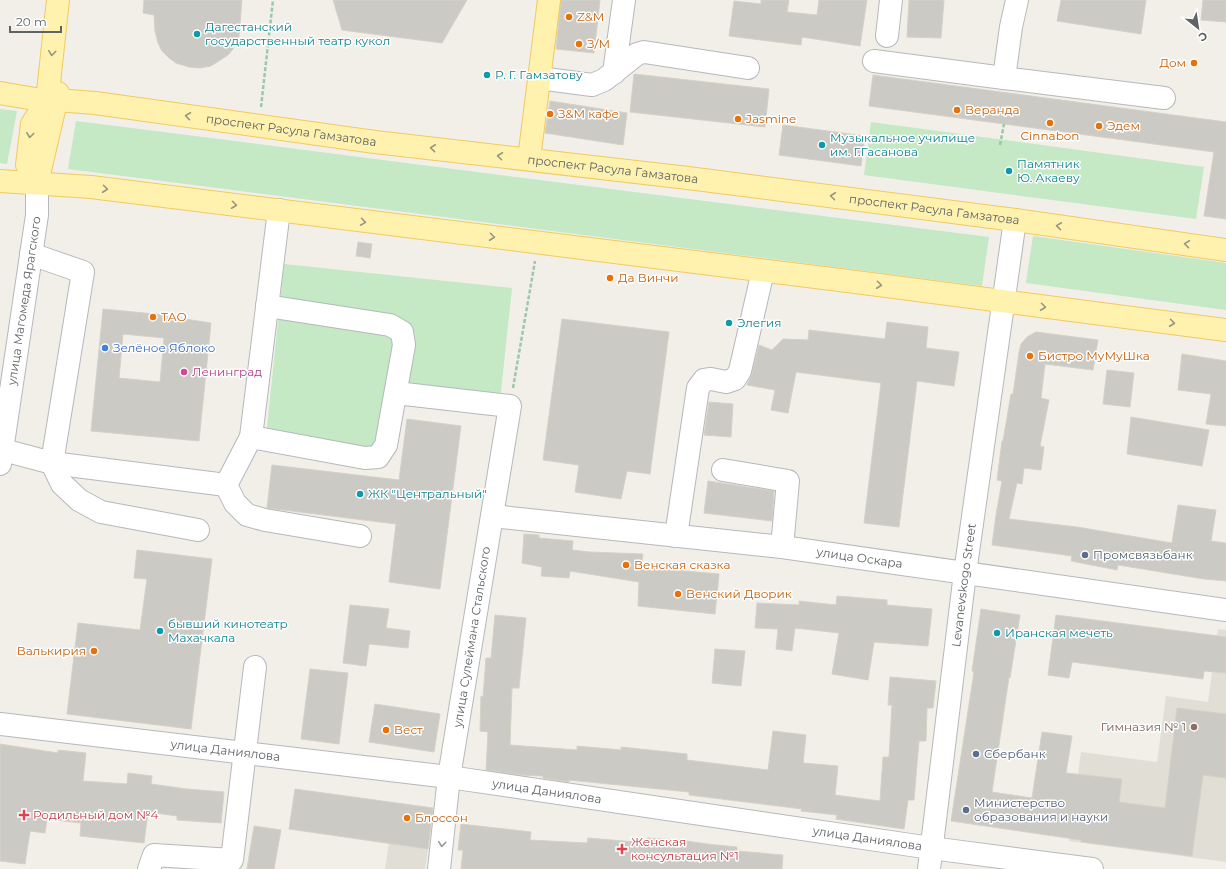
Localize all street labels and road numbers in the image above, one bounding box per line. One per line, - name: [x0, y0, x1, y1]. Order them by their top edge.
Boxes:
- street label: проспект Расула Гамзатова: [205, 111, 377, 149]
- street label: проспект Расула Гамзатова: [527, 152, 699, 186]
- street label: проспект Расула Гамзатова: [848, 191, 1021, 228]
- street label: улица Магомеда Ярагского: [4, 215, 44, 387]
- street label: Levanevskogo Street: [948, 522, 979, 648]
- street label: улица Оскара: [815, 544, 904, 571]
- street label: улица Сулеймана Стальского: [450, 545, 493, 730]
- street label: улица Даниялова: [169, 736, 281, 764]
- street label: улица Даниялова: [490, 775, 603, 806]
- street label: улица Даниялова: [811, 823, 923, 854]

